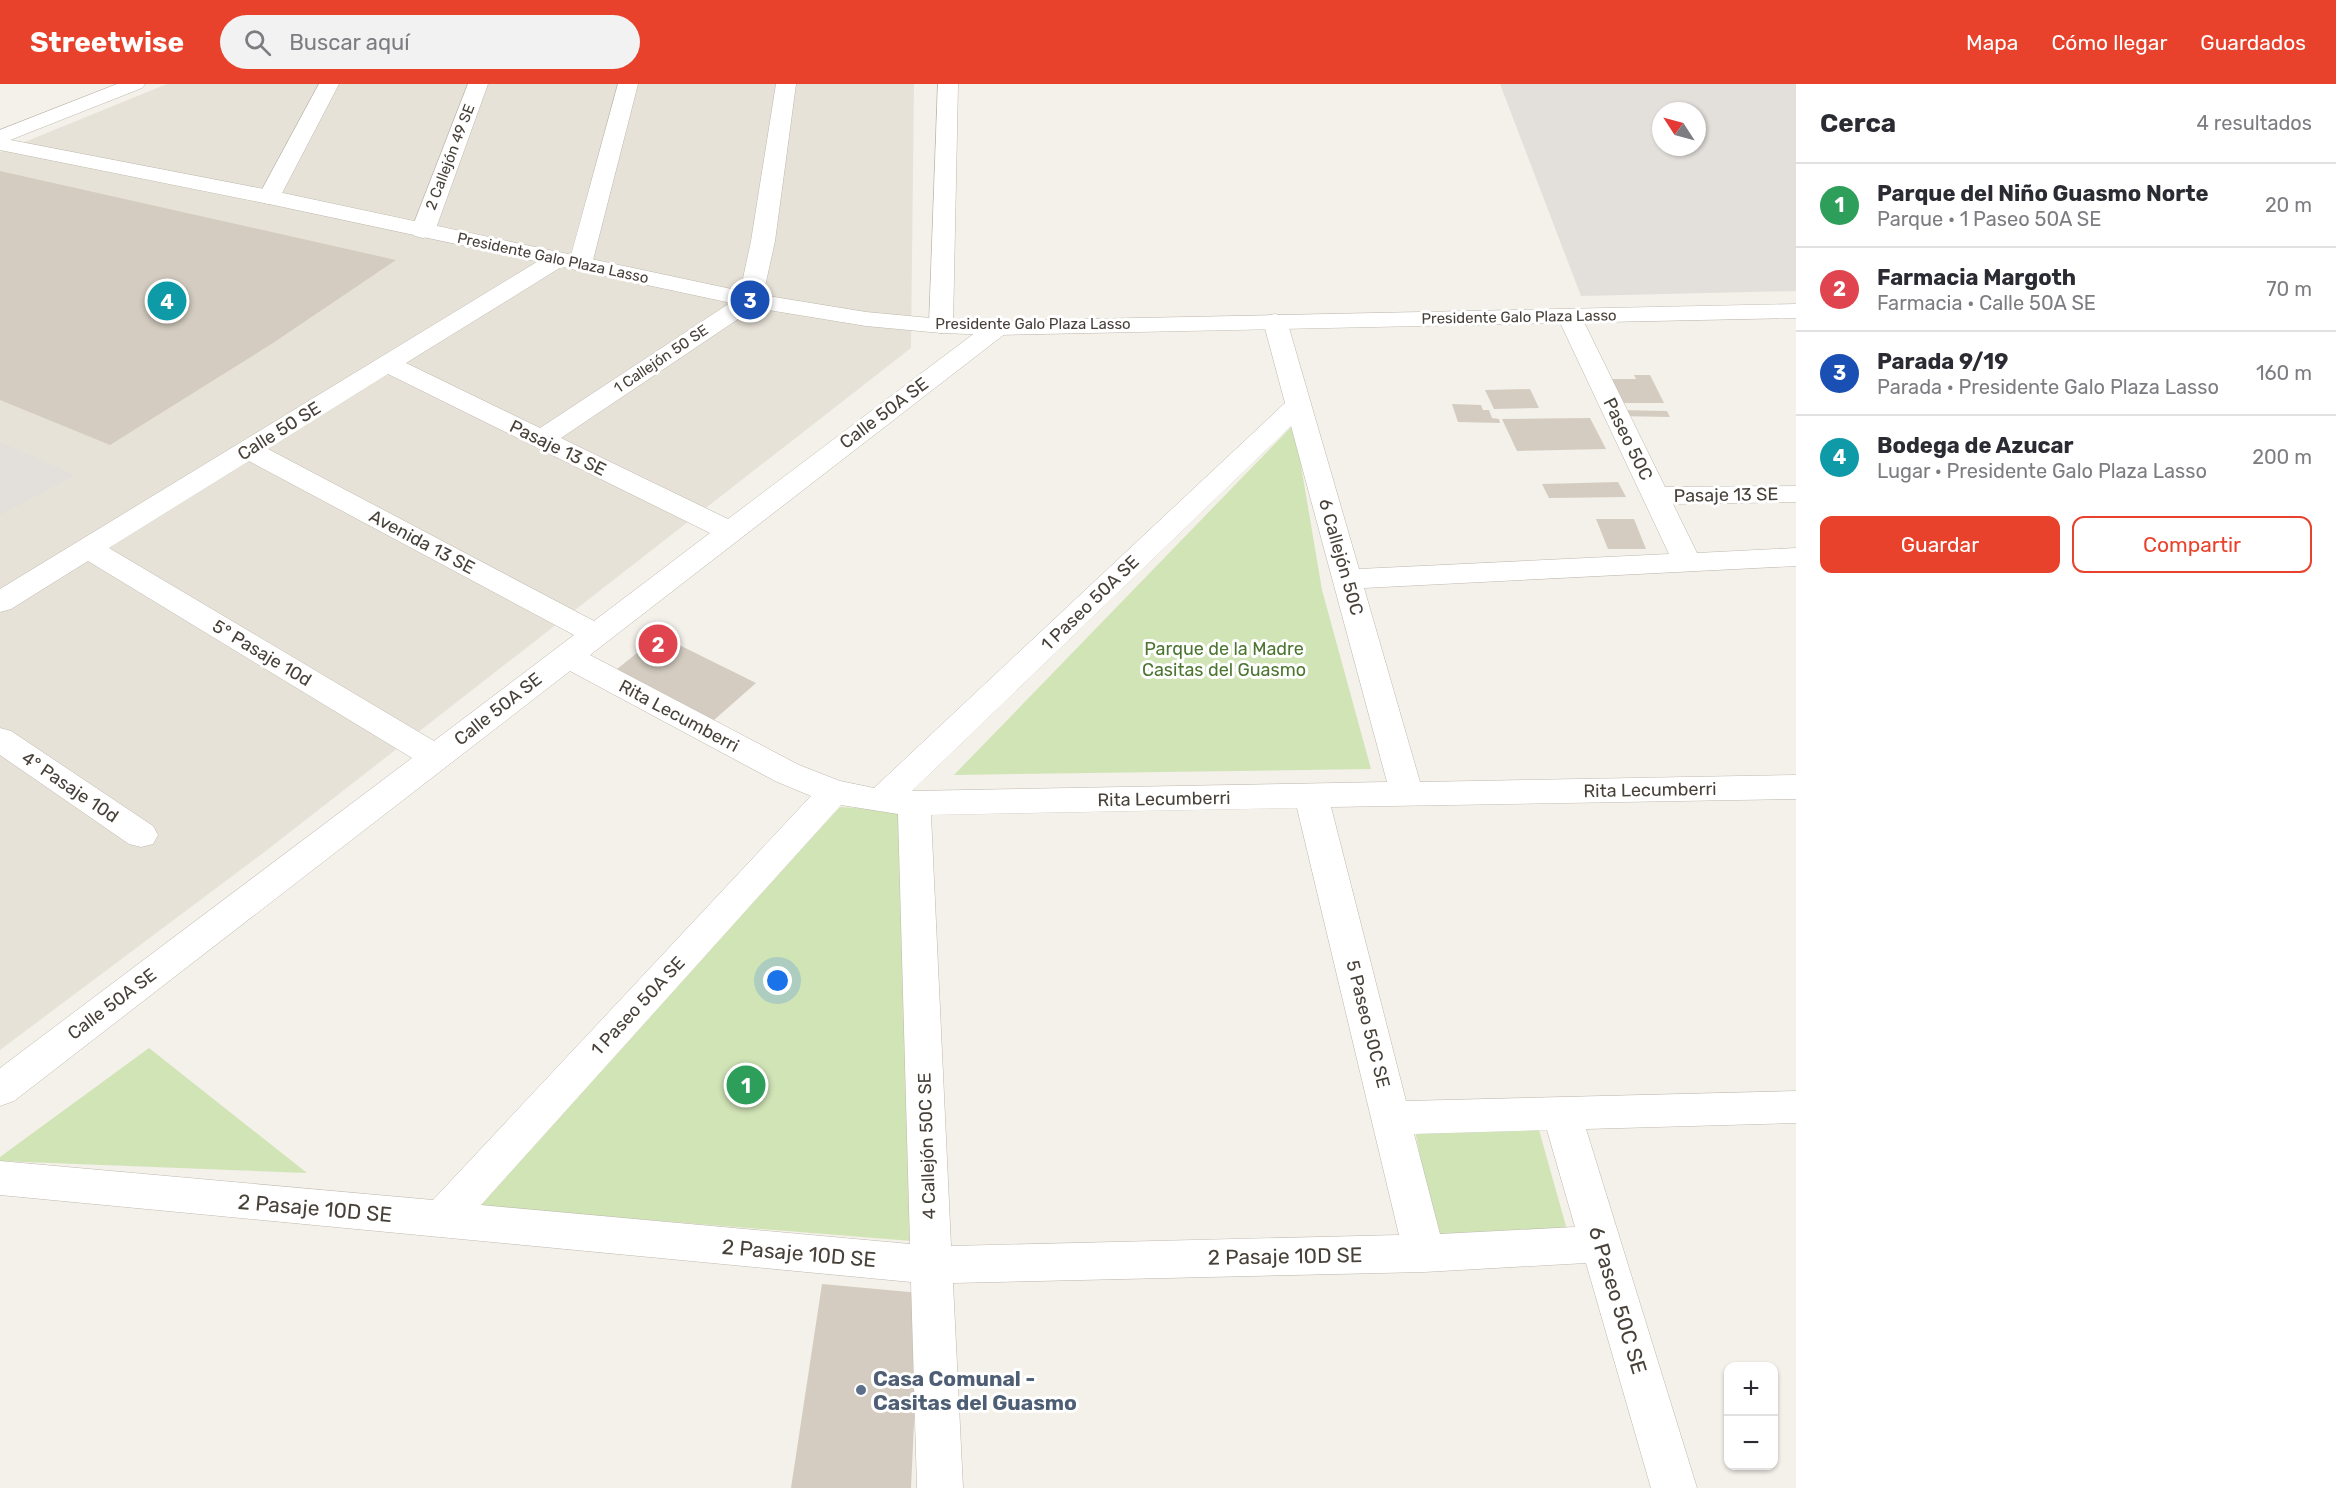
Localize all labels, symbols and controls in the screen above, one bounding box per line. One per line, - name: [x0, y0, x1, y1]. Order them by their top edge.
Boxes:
- search box: [220, 15, 640, 69]
- text: Streetwise: [30, 26, 184, 59]
- icon: search: [241, 26, 274, 59]
- text: Buscar aquí: [289, 29, 410, 56]
- text: Mapa: [1966, 30, 2018, 55]
- text: Cómo llegar: [2051, 30, 2167, 55]
- text: Guardados: [2200, 30, 2306, 55]
- street label: 2 Callejón 49 SE: [422, 102, 478, 212]
- north arrow: [1652, 102, 1706, 156]
- text: Cerca: [1820, 108, 1896, 139]
- text: 4 resultados: [2197, 111, 2312, 135]
- text: Parque del Niño Guasmo Norte: [1877, 180, 2209, 207]
- text: 1: [1835, 193, 1844, 217]
- text: 20 m: [2265, 193, 2312, 217]
- text: Parque · 1 Paseo 50A SE: [1877, 207, 2101, 231]
- street label: Presidente Galo Plaza Lasso: [456, 229, 650, 287]
- text: Farmacia Margoth: [1877, 264, 2076, 291]
- text: 2: [1833, 277, 1846, 301]
- text: 70 m: [2266, 277, 2312, 301]
- pin: 4: [148, 278, 186, 324]
- pin: 3: [730, 278, 770, 322]
- text: Farmacia · Calle 50A SE: [1877, 291, 2096, 315]
- street label: Presidente Galo Plaza Lasso: [1421, 306, 1617, 328]
- street label: Presidente Galo Plaza Lasso: [935, 315, 1131, 333]
- street label: 1 Callejón 50 SE: [610, 321, 712, 397]
- text: Parada 9/19: [1877, 348, 2008, 375]
- text: 3: [1833, 361, 1846, 385]
- text: 160 m: [2256, 361, 2312, 385]
- street label: Calle 50A SE: [835, 373, 933, 453]
- text: Parada · Presidente Galo Plaza Lasso: [1877, 375, 2219, 399]
- street label: Paseo 50C: [1599, 394, 1657, 484]
- street label: Calle 50 SE: [233, 397, 325, 465]
- street label: Pasaje 13 SE: [506, 415, 610, 481]
- text: Bodega de Azucar: [1877, 432, 2074, 459]
- text: 4: [1833, 445, 1846, 469]
- text: 200 m: [2252, 445, 2312, 469]
- text: Lugar · Presidente Galo Plaza Lasso: [1877, 459, 2207, 483]
- street label: Pasaje 13 SE: [1673, 483, 1779, 507]
- street label: 6 Callejón 50C: [1314, 496, 1368, 618]
- street label: Avenida 13 SE: [365, 505, 479, 579]
- button: Guardar: [1820, 516, 2060, 573]
- button: Compartir: [2072, 516, 2312, 573]
- street label: 1 Paseo 50A SE: [1036, 551, 1144, 655]
- street label: 5° Pasaje 10d: [209, 615, 315, 691]
- pin: 2: [638, 622, 678, 666]
- park label: Parque de la Madre Casitas del Guasmo: [1142, 638, 1306, 681]
- street label: Calle 50A SE: [450, 668, 546, 750]
- street label: Rita Lecumberri: [615, 675, 743, 757]
- street label: 4° Pasaje 10d: [17, 747, 123, 827]
- street label: Rita Lecumberri: [1583, 778, 1717, 802]
- street label: Rita Lecumberri: [1097, 787, 1231, 811]
- street label: 1 Paseo 50A SE: [586, 952, 690, 1060]
- street label: 5 Paseo 50C SE: [1341, 958, 1395, 1090]
- street label: Calle 50A SE: [63, 964, 161, 1044]
- your location: [763, 966, 792, 995]
- pin: 1: [726, 1062, 766, 1108]
- street label: 4 Callejón 50C SE: [913, 1072, 941, 1220]
- street label: 2 Pasaje 10D SE: [237, 1189, 393, 1227]
- street label: 6 Paseo 50C SE: [1584, 1223, 1652, 1377]
- street label: 2 Pasaje 10D SE: [721, 1234, 877, 1272]
- street label: 2 Pasaje 10D SE: [1207, 1242, 1363, 1270]
- map controls: [1724, 1362, 1778, 1470]
- button: +: [1724, 1362, 1778, 1416]
- place label: Casa Comunal - Casitas del Guasmo: [873, 1366, 1077, 1415]
- marker: Casa Comunal - Casitas del Guasmo: [854, 1383, 868, 1397]
- button: −: [1724, 1416, 1778, 1470]

